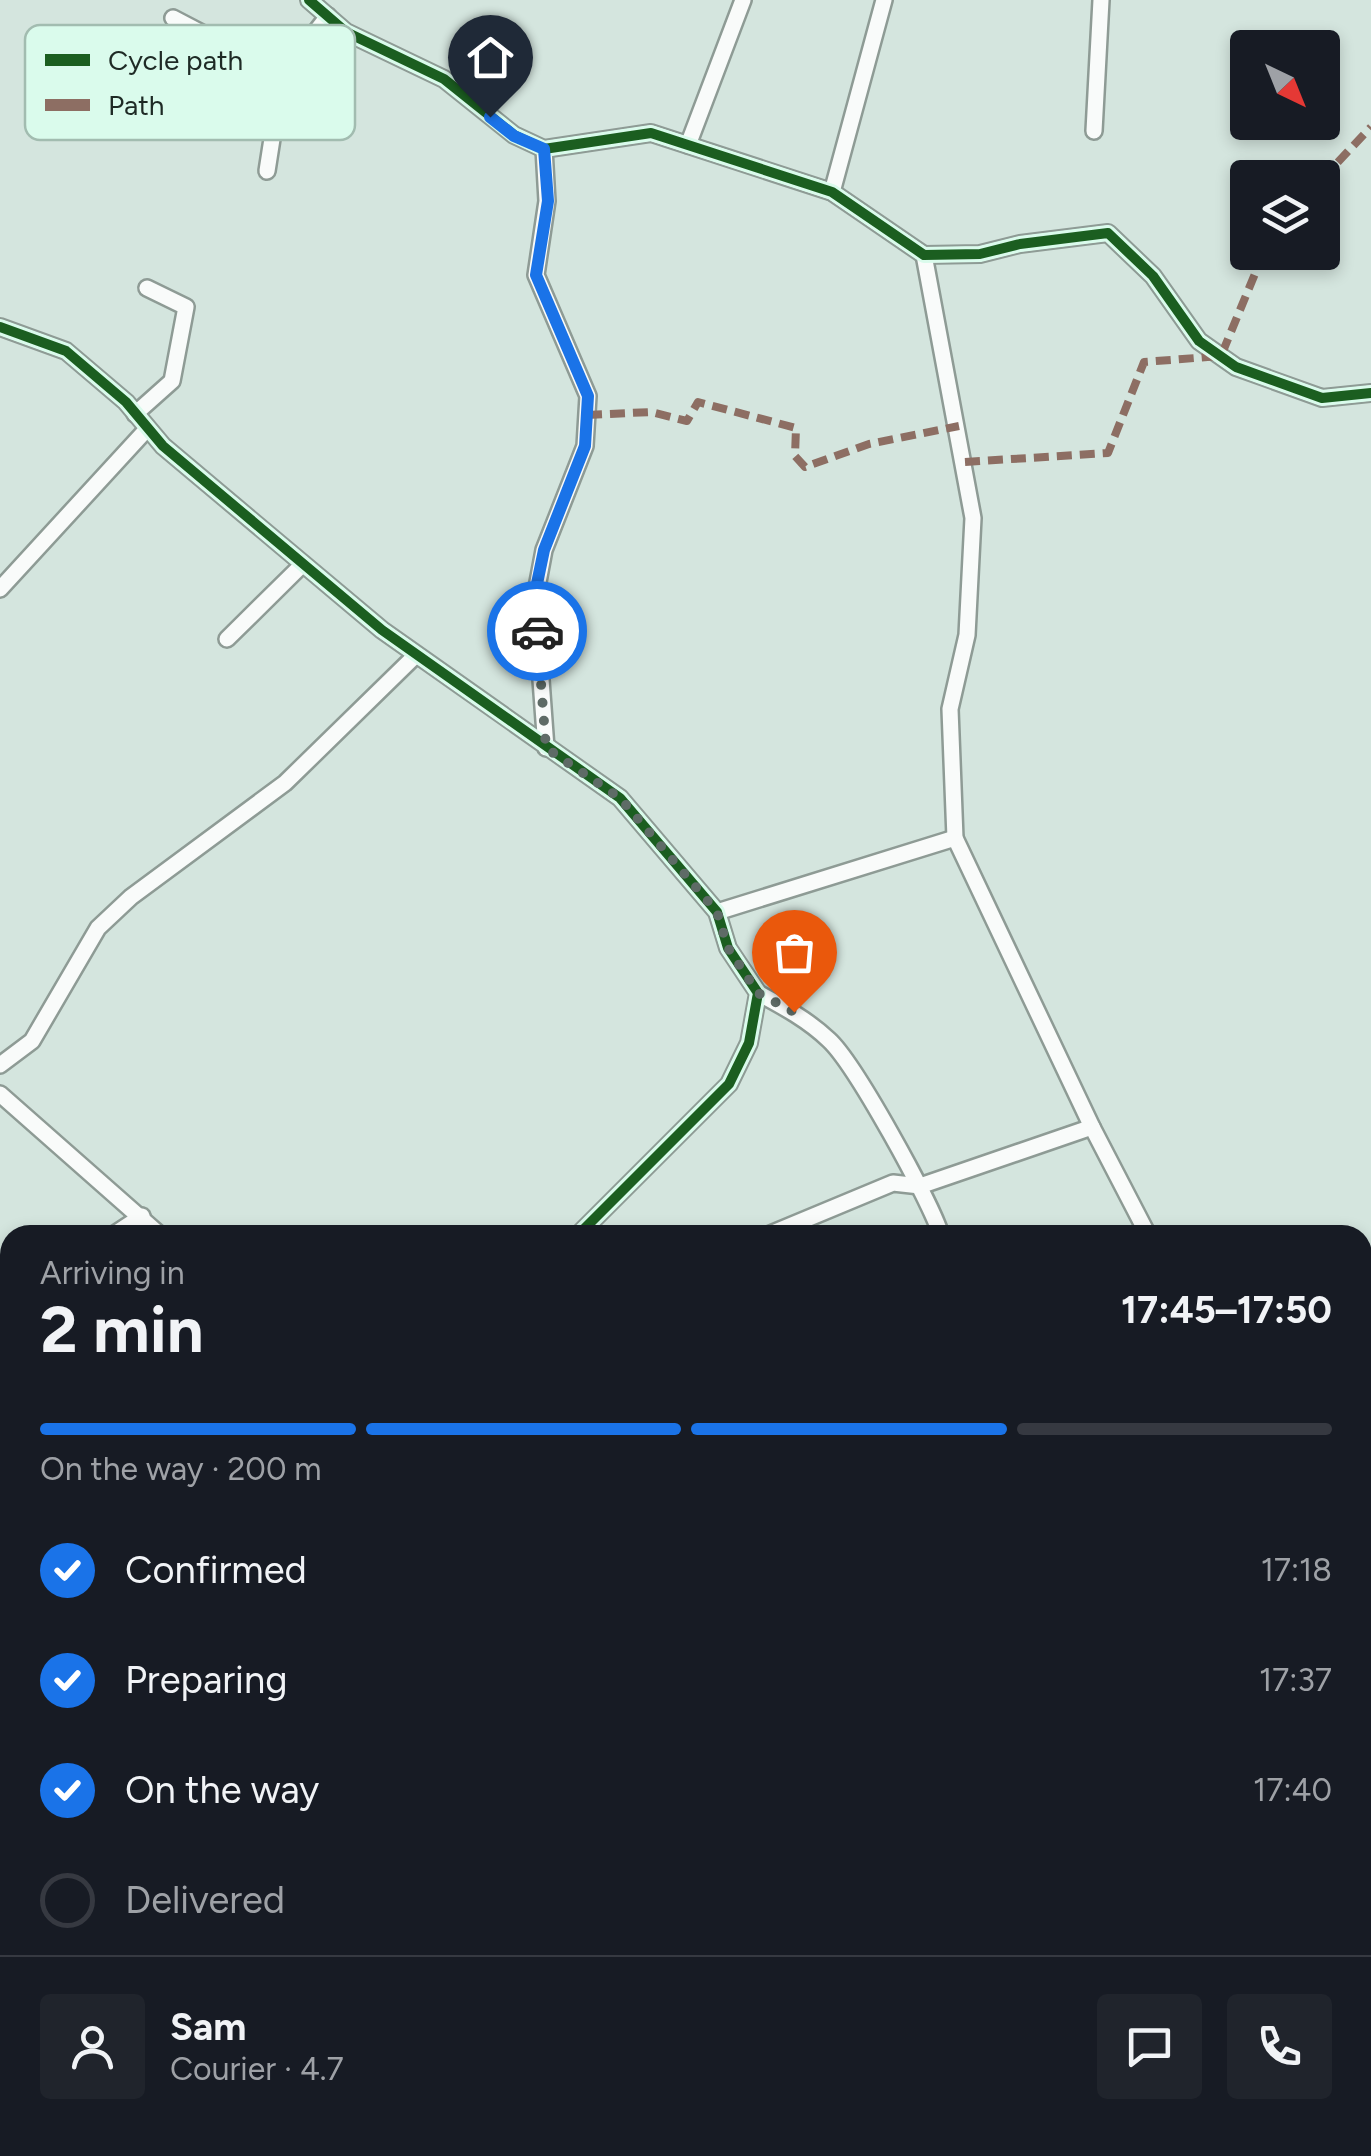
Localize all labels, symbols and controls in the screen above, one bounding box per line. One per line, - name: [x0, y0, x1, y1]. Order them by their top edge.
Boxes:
- pin: [448, 15, 533, 118]
- legend: [25, 25, 355, 140]
- icon: home: [463, 30, 518, 85]
- north arrow: [1230, 30, 1340, 140]
- map controls: [1230, 30, 1340, 270]
- text: Cycle path: [108, 43, 243, 77]
- text: Path: [108, 88, 164, 122]
- button: layers: [1230, 160, 1340, 270]
- courier: [487, 581, 587, 681]
- icon: car: [510, 604, 565, 659]
- pin: [752, 910, 837, 1013]
- icon: bag: [767, 925, 822, 980]
- text: Arriving in: [40, 1254, 185, 1292]
- text: 17:45–17:50: [1121, 1287, 1332, 1333]
- text: 2 min: [40, 1290, 204, 1368]
- text: On the way · 200 m: [40, 1450, 322, 1488]
- icon: check: [40, 1543, 95, 1598]
- text: Confirmed: [125, 1547, 307, 1593]
- text: 17:18: [1261, 1551, 1332, 1589]
- icon: check: [40, 1653, 95, 1708]
- text: Preparing: [125, 1657, 287, 1703]
- text: 17:37: [1259, 1661, 1332, 1699]
- icon: check: [40, 1763, 95, 1818]
- text: On the way: [125, 1767, 319, 1813]
- text: 17:40: [1253, 1771, 1332, 1809]
- text: Delivered: [125, 1877, 285, 1923]
- button: person: [40, 1994, 145, 2099]
- button: chat: [1097, 1994, 1202, 2099]
- button: phone: [1227, 1994, 1332, 2099]
- text: Sam: [170, 2004, 246, 2050]
- text: Courier · 4.7: [170, 2050, 344, 2088]

